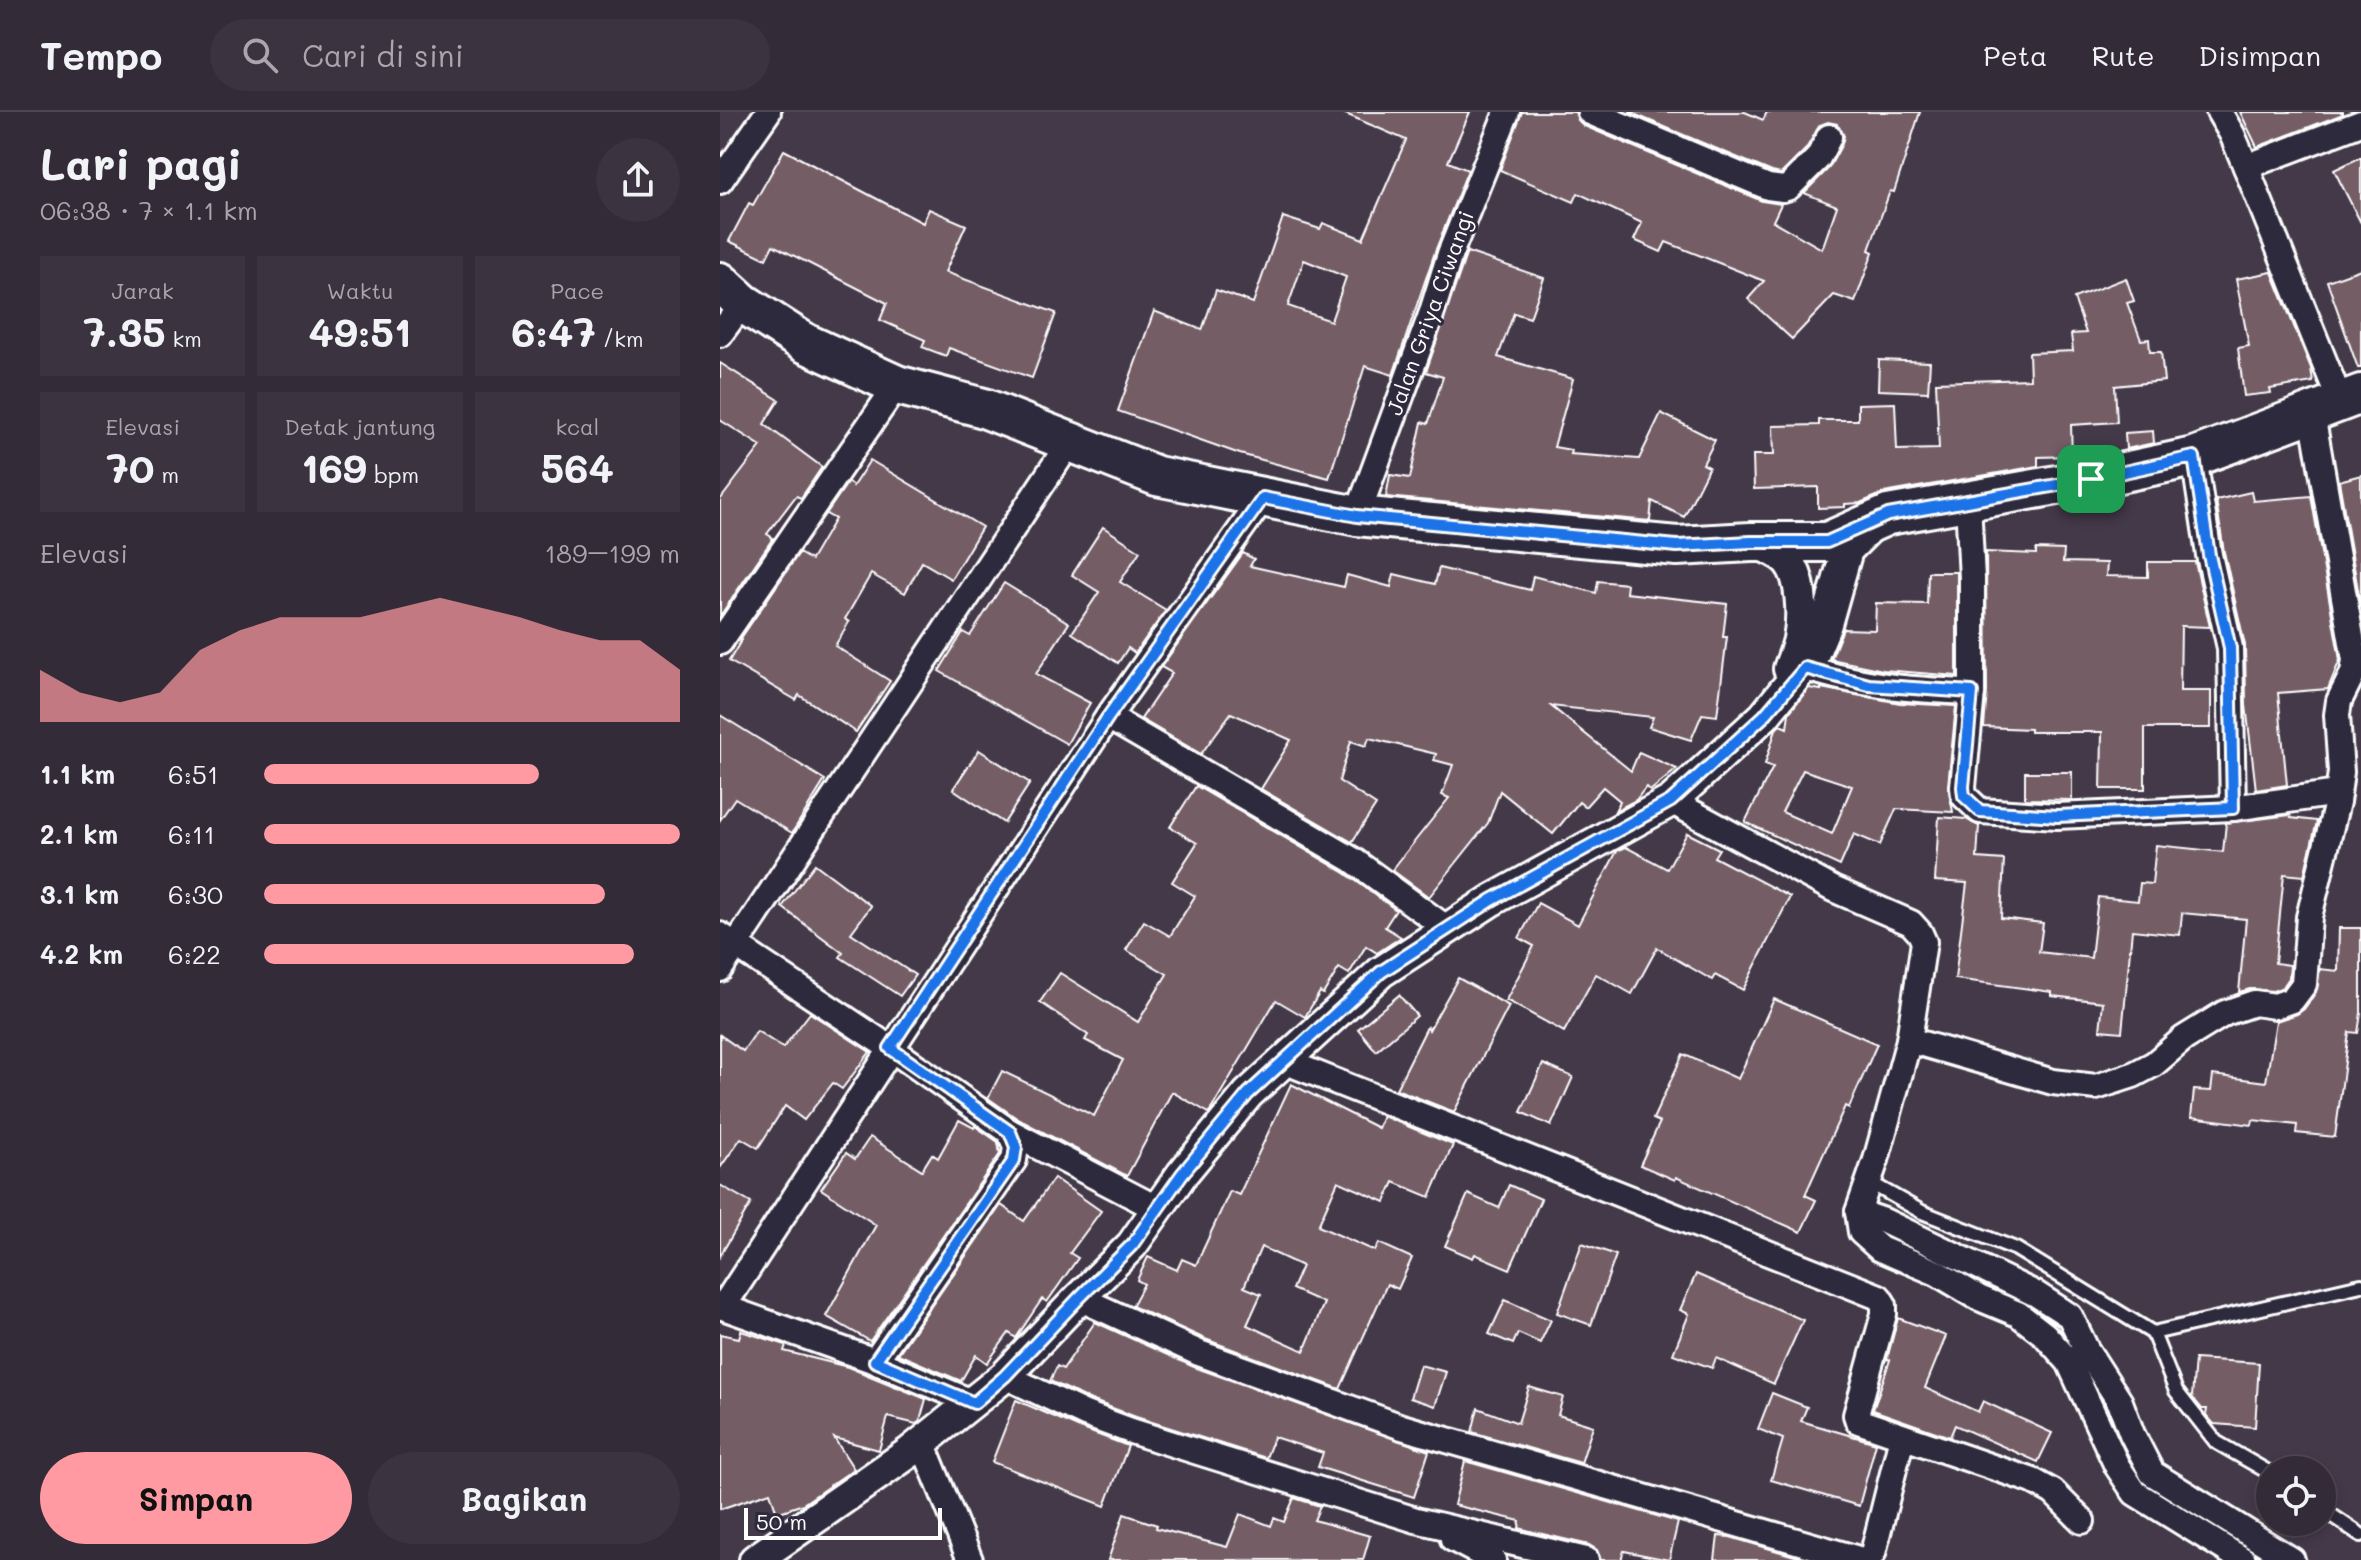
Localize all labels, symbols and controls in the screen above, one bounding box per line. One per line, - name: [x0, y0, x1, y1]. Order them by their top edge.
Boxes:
- search box: [210, 19, 770, 91]
- text: Tempo: [40, 30, 162, 80]
- icon: search: [238, 33, 282, 77]
- text: Cari di sini: [302, 35, 464, 75]
- text: Peta: [1983, 37, 2048, 73]
- text: Rute: [2092, 37, 2154, 73]
- text: Disimpan: [2198, 37, 2321, 73]
- text: Lari pagi: [40, 134, 242, 191]
- button: share: [596, 138, 680, 222]
- text: 06:38 · 7 × 1.1 km: [40, 193, 258, 227]
- street label: Jalan Griya Ciwangi: [1379, 207, 1480, 419]
- text: Jarak: [112, 276, 174, 305]
- text: Waktu: [327, 276, 393, 305]
- text: Pace: [550, 276, 604, 305]
- text: 7.35: [84, 305, 166, 357]
- text: 49:51: [308, 305, 412, 357]
- text: 6:47: [511, 305, 596, 357]
- text: km: [166, 324, 202, 353]
- text: /km: [596, 324, 643, 353]
- text: Elevasi: [105, 412, 180, 441]
- text: Detak jantung: [285, 412, 435, 441]
- text: kcal: [555, 412, 599, 441]
- text: 70: [106, 441, 154, 493]
- text: 169: [301, 441, 367, 493]
- text: 564: [541, 441, 614, 493]
- pin: [2057, 445, 2125, 513]
- icon: arrive: [2069, 457, 2113, 501]
- text: m: [154, 460, 179, 489]
- text: bpm: [367, 460, 419, 489]
- text: Elevasi: [40, 536, 128, 570]
- text: 189–199 m: [545, 536, 680, 570]
- text: 1.1 km: [40, 757, 115, 791]
- text: 6:51: [168, 757, 219, 791]
- text: 2.1 km: [40, 817, 118, 851]
- text: 6:11: [168, 817, 215, 851]
- text: 3.1 km: [40, 877, 119, 911]
- text: 6:30: [168, 877, 223, 911]
- text: 4.2 km: [40, 937, 123, 971]
- text: 6:22: [168, 937, 221, 971]
- button: Simpan: [40, 1452, 352, 1544]
- button: Bagikan: [368, 1452, 680, 1544]
- map controls: [2256, 1456, 2336, 1536]
- button: locate: [2256, 1456, 2336, 1536]
- scale bar: [744, 1504, 942, 1540]
- text: 50 m: [756, 1507, 807, 1536]

